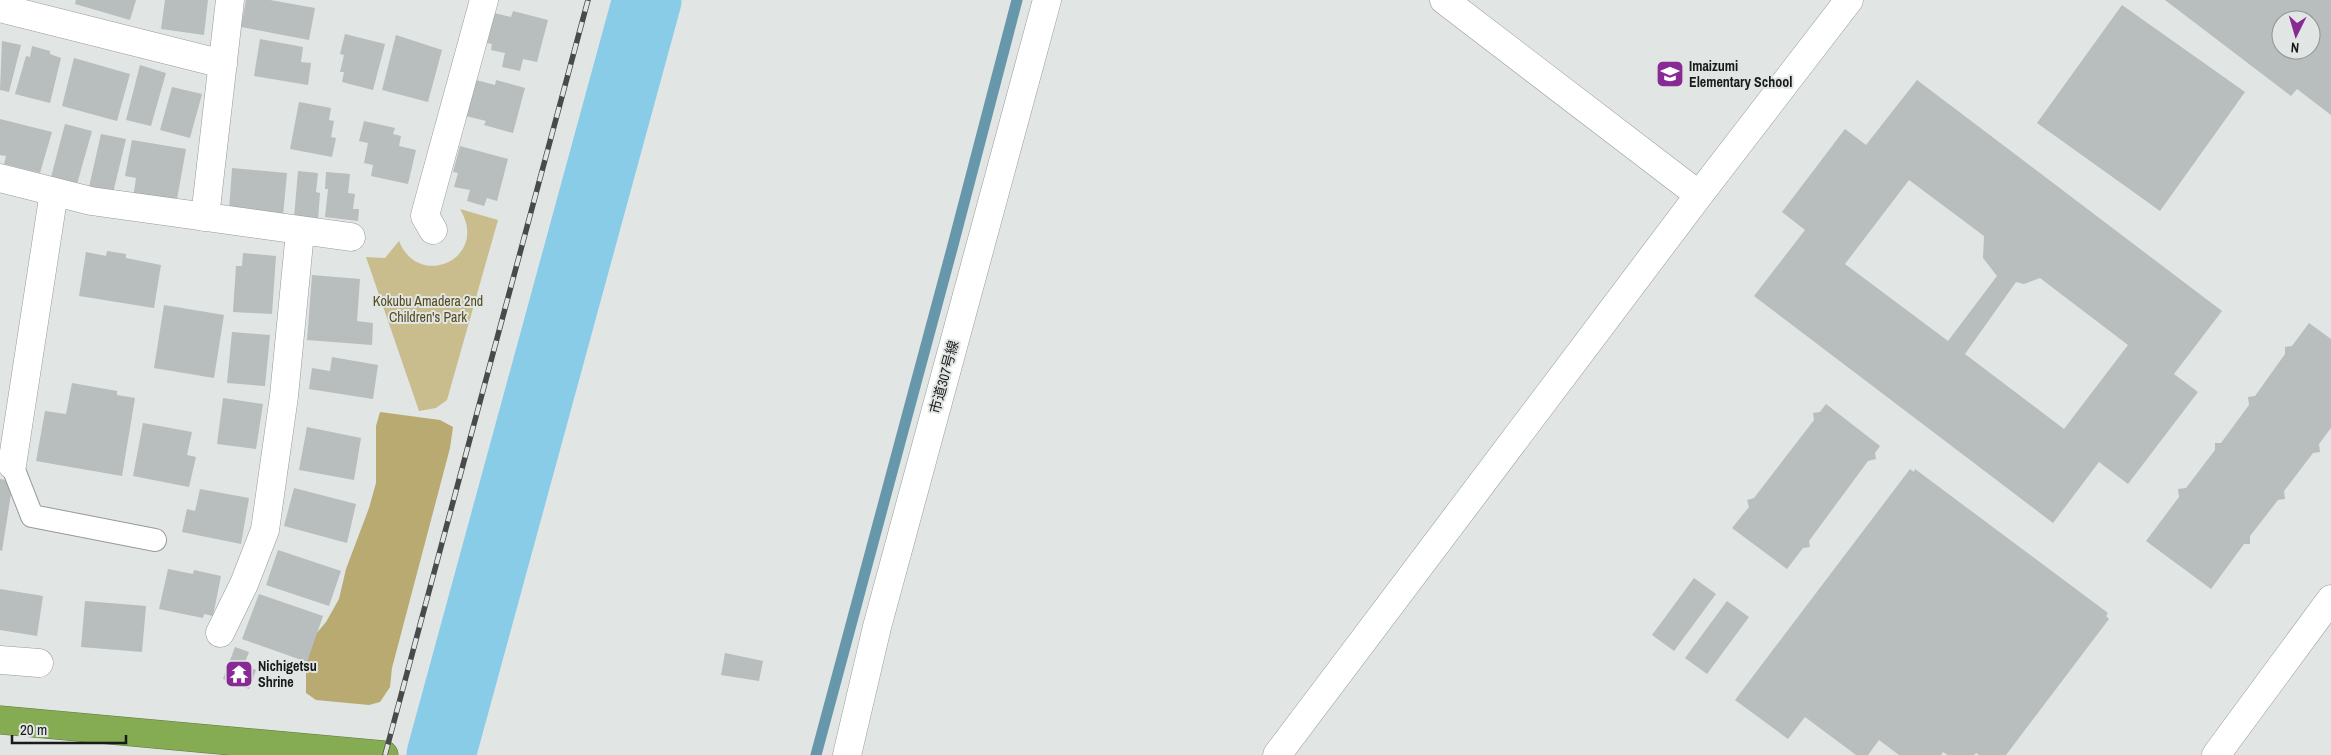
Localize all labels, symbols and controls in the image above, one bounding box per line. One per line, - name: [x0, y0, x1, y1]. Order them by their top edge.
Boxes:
- north arrow: [2271, 10, 2321, 60]
- text: N: [2290, 39, 2300, 57]
- place label: Imaizumi Elementary School: [1689, 57, 1792, 91]
- school or university icon: Imaizumi Elementary School: [1655, 59, 1685, 89]
- park label: Kokubu Amadera 2nd Children's Park: [373, 292, 483, 326]
- street label: 市道307号線: [926, 338, 962, 416]
- place label: Nichigetsu Shrine: [258, 657, 317, 691]
- temple icon: Nichigetsu Shrine: [224, 659, 254, 689]
- scale bar: [12, 712, 126, 744]
- text: 20 m: [20, 719, 47, 740]

